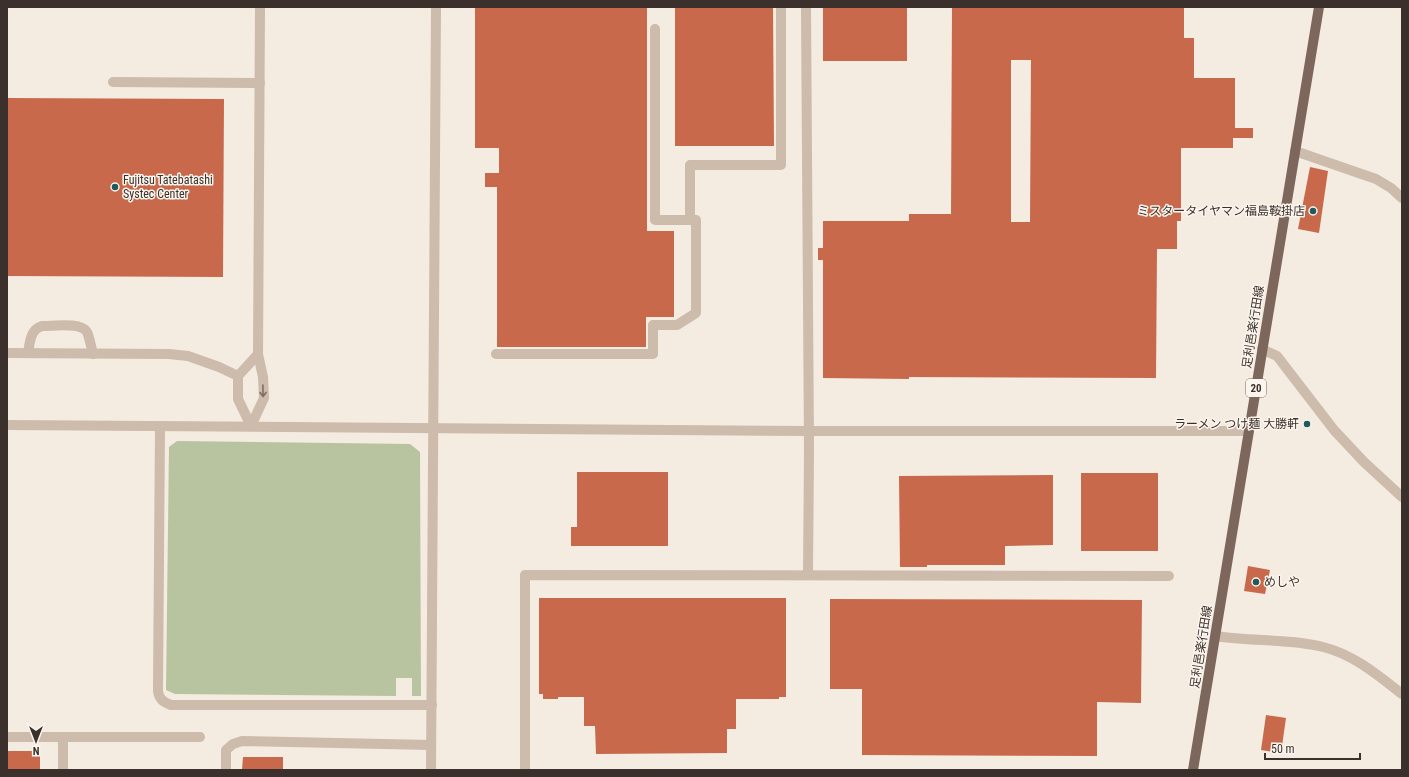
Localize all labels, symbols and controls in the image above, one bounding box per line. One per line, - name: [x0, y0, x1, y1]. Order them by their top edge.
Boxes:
- place label: Fujitsu Tatebatashi Systec Center: [123, 173, 213, 201]
- marker: Fujitsu Tatebatashi Systec Center: [110, 182, 120, 192]
- place label: ミスタータイヤマン福島鞍掛店: [1137, 204, 1305, 218]
- marker: ミスタータイヤマン福島鞍掛店: [1308, 206, 1318, 216]
- street label: 足利邑楽行田線: [1240, 284, 1266, 370]
- road number: 20: [1246, 379, 1266, 397]
- one-way arrow: [260, 384, 267, 397]
- place label: ラーメン つけ麺 大勝軒: [1174, 417, 1299, 431]
- marker: ラーメン つけ麺 大勝軒: [1302, 419, 1312, 429]
- place label: めしや: [1264, 575, 1300, 589]
- marker: めしや: [1251, 577, 1261, 587]
- street label: 足利邑楽行田線: [1188, 604, 1214, 690]
- north arrow: [16, 721, 56, 761]
- scale bar: [1265, 735, 1360, 761]
- text: 50 m: [1271, 742, 1295, 756]
- text: N: [32, 744, 39, 757]

